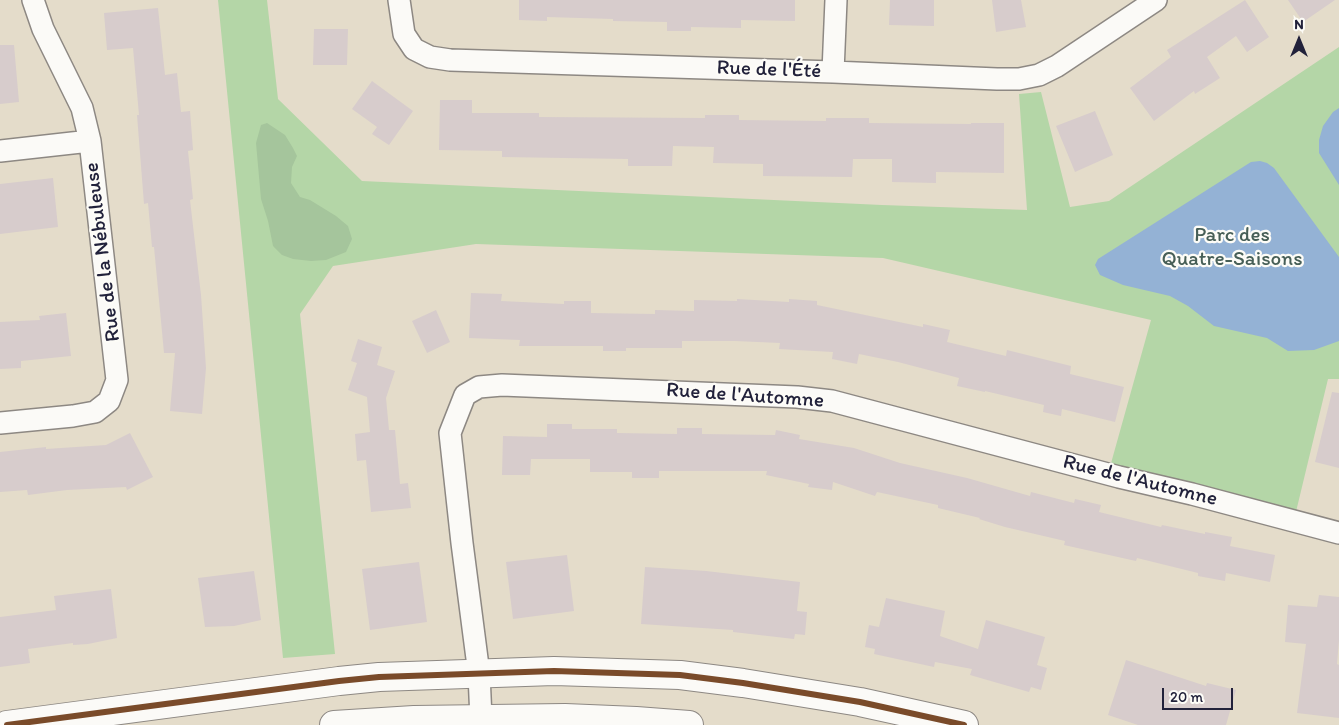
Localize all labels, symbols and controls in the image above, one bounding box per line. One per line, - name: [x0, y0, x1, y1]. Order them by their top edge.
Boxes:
- north arrow: [1274, 15, 1324, 65]
- text: N: [1294, 16, 1304, 33]
- street label: Rue de l'Été: [716, 56, 822, 84]
- street label: Rue de la Nébuleuse: [79, 161, 127, 343]
- park label: Parc des Quatre-Saisons: [1162, 223, 1302, 273]
- street label: Rue de l'Automne: [665, 378, 825, 414]
- street label: Rue de l'Automne: [1060, 450, 1220, 512]
- scale bar: [1164, 678, 1235, 710]
- text: 20 m: [1170, 688, 1203, 706]

